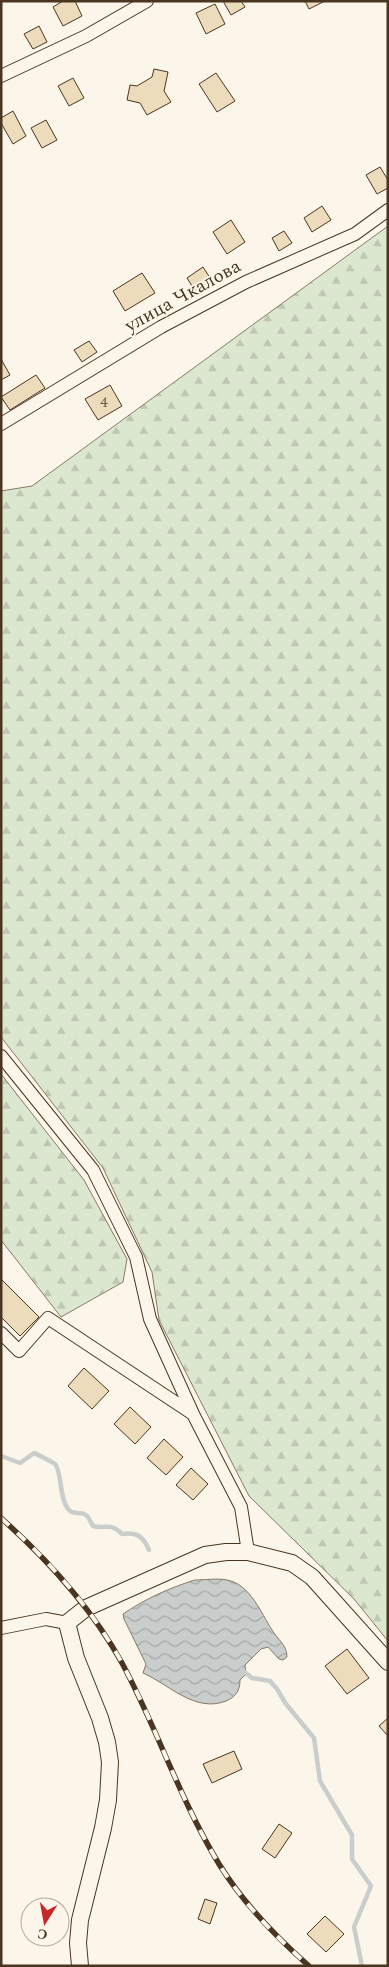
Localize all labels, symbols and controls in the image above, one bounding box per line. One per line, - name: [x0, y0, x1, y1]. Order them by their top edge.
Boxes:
- street label: улица Чкалова: [119, 252, 247, 341]
- house number: 4: [100, 390, 108, 414]
- north arrow: [20, 1897, 70, 1947]
- text: С: [36, 1923, 50, 1946]

